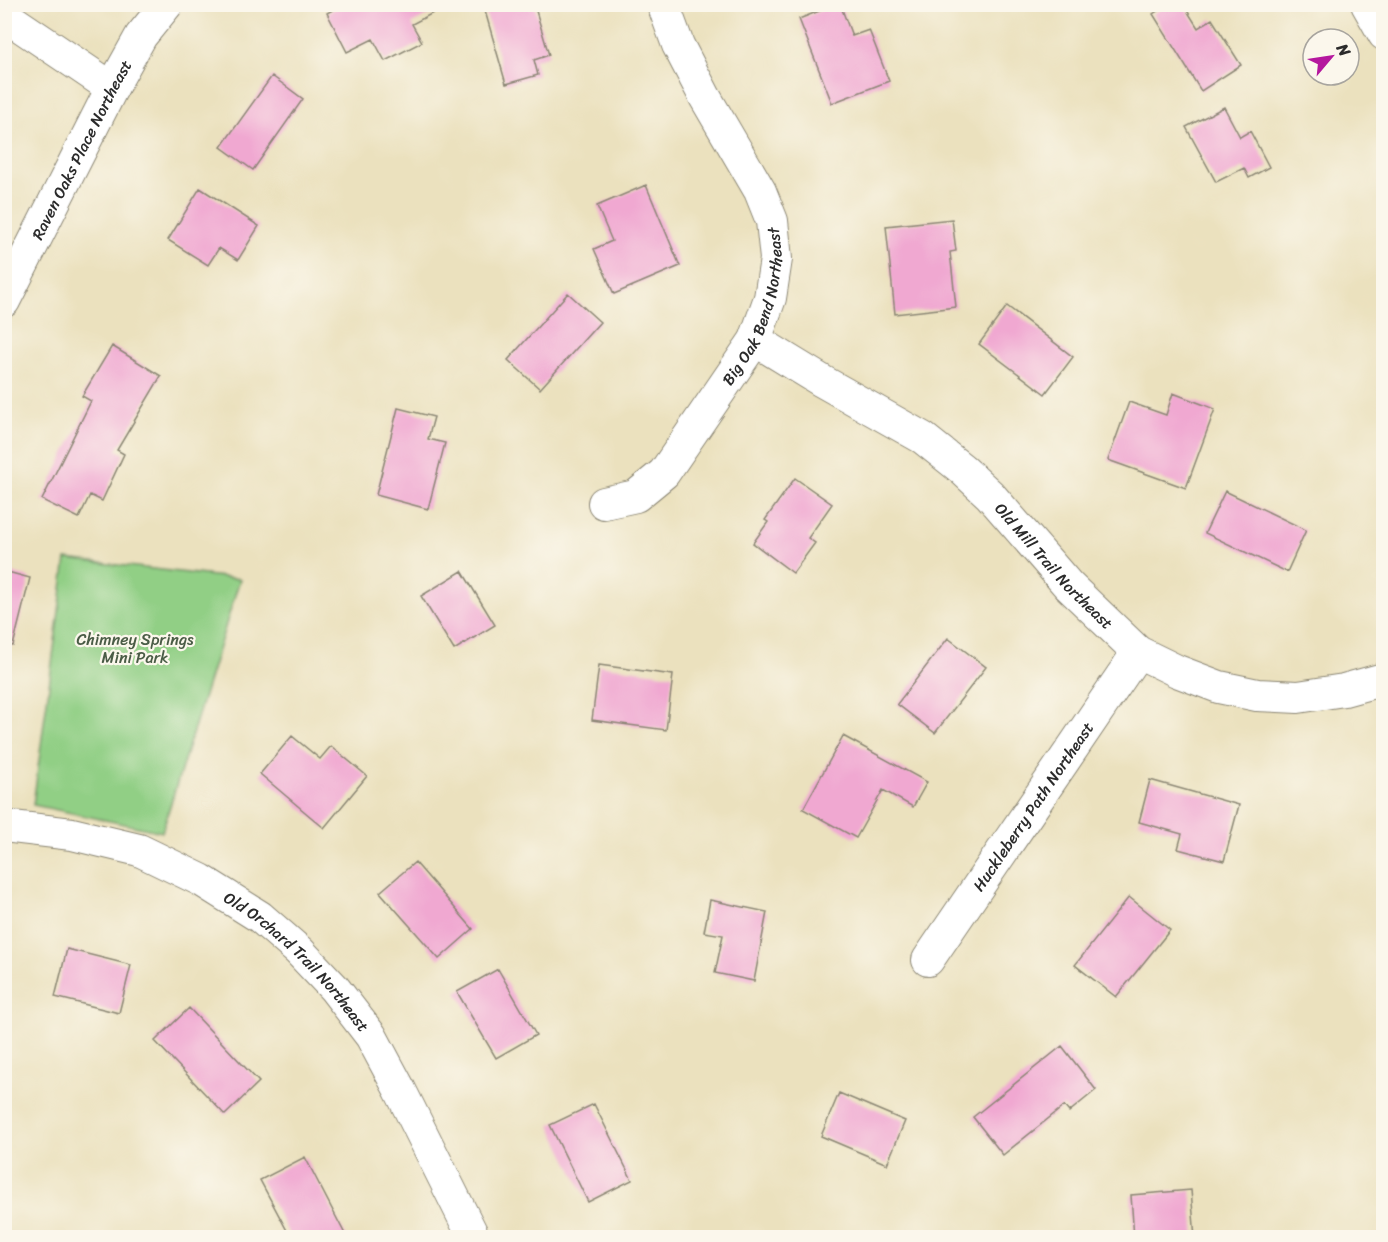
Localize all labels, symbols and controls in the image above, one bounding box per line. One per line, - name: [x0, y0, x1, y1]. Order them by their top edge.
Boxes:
- north arrow: [1301, 27, 1361, 87]
- text: N: [1328, 37, 1359, 63]
- street label: Raven Oaks Place Northeast: [23, 54, 140, 245]
- street label: Big Oak Bend Northeast: [714, 225, 791, 391]
- street label: Old Mill Trail Northeast: [987, 495, 1121, 636]
- park label: Chimney Springs Mini Park: [76, 625, 194, 672]
- street label: Huckleberry Path Northeast: [964, 715, 1101, 897]
- street label: Old Orchard Trail Northeast: [218, 883, 377, 1038]

